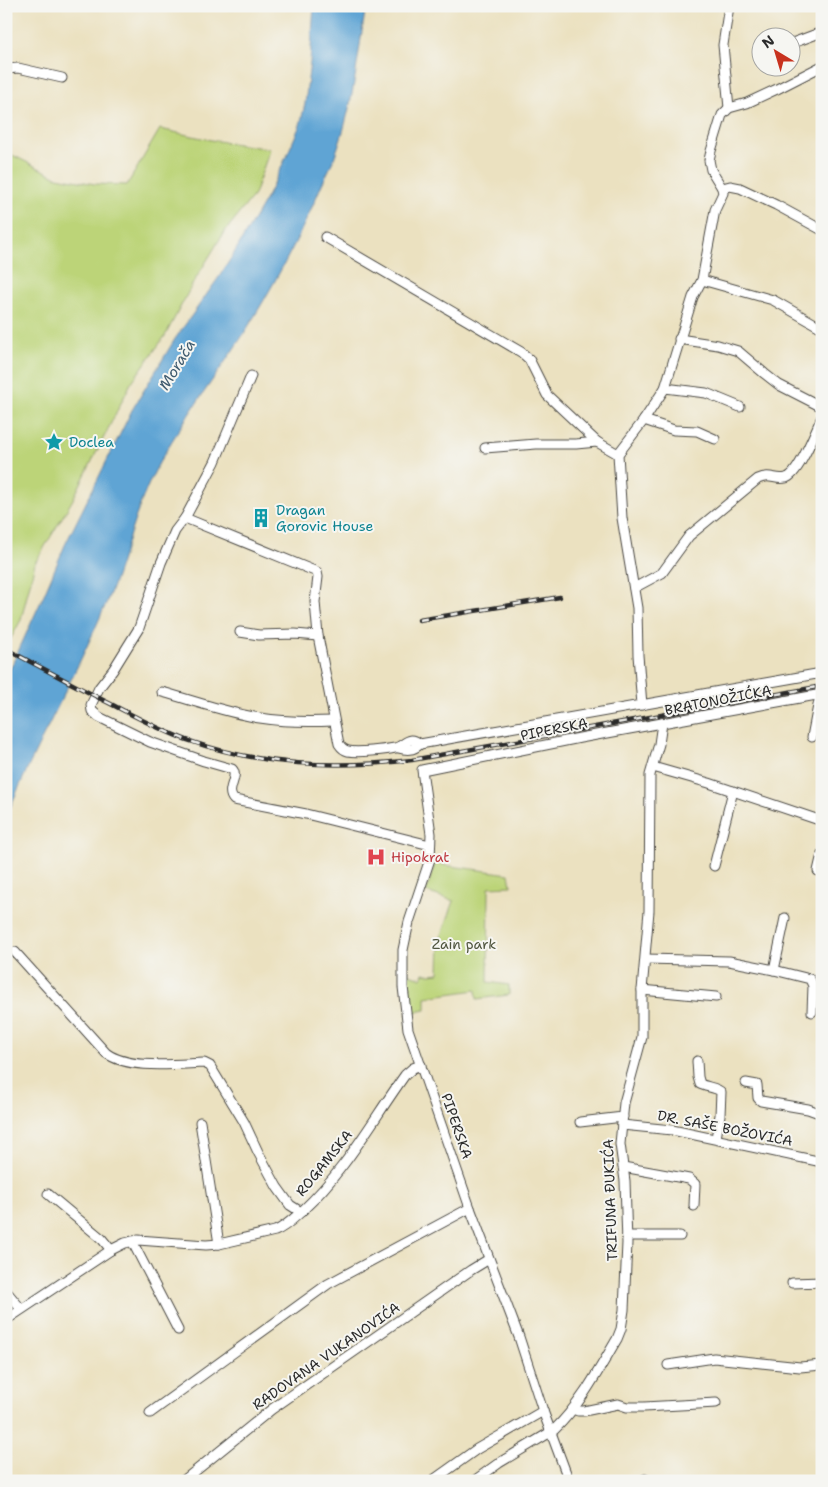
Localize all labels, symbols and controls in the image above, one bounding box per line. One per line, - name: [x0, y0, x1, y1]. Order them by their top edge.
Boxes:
- north arrow: [750, 28, 800, 78]
- text: N: [758, 31, 778, 52]
- water label: Morača: [154, 336, 200, 394]
- place icon: Doclea: [43, 431, 65, 453]
- place label: Doclea: [69, 433, 114, 451]
- place label: Dragan Gorovic House: [276, 501, 373, 535]
- building icon: Dragan Gorovic House: [250, 507, 272, 529]
- street label: BRATONOŽIĆKA: [663, 681, 773, 719]
- street label: PIPERSKA: [519, 714, 589, 744]
- hospital icon: Hipokrat: [365, 846, 387, 868]
- place label: Hipokrat: [391, 848, 449, 866]
- park label: Zain park: [432, 935, 496, 953]
- street label: PIPERSKA: [437, 1091, 477, 1161]
- street label: DR. SAŠE BOŽOVIĆA: [656, 1106, 794, 1150]
- street label: ROGAMSKA: [292, 1126, 356, 1200]
- street label: TRIFUNA ĐUKIĆA: [599, 1139, 621, 1261]
- street label: RADOVANA VUKANOVIĆA: [249, 1298, 403, 1414]

